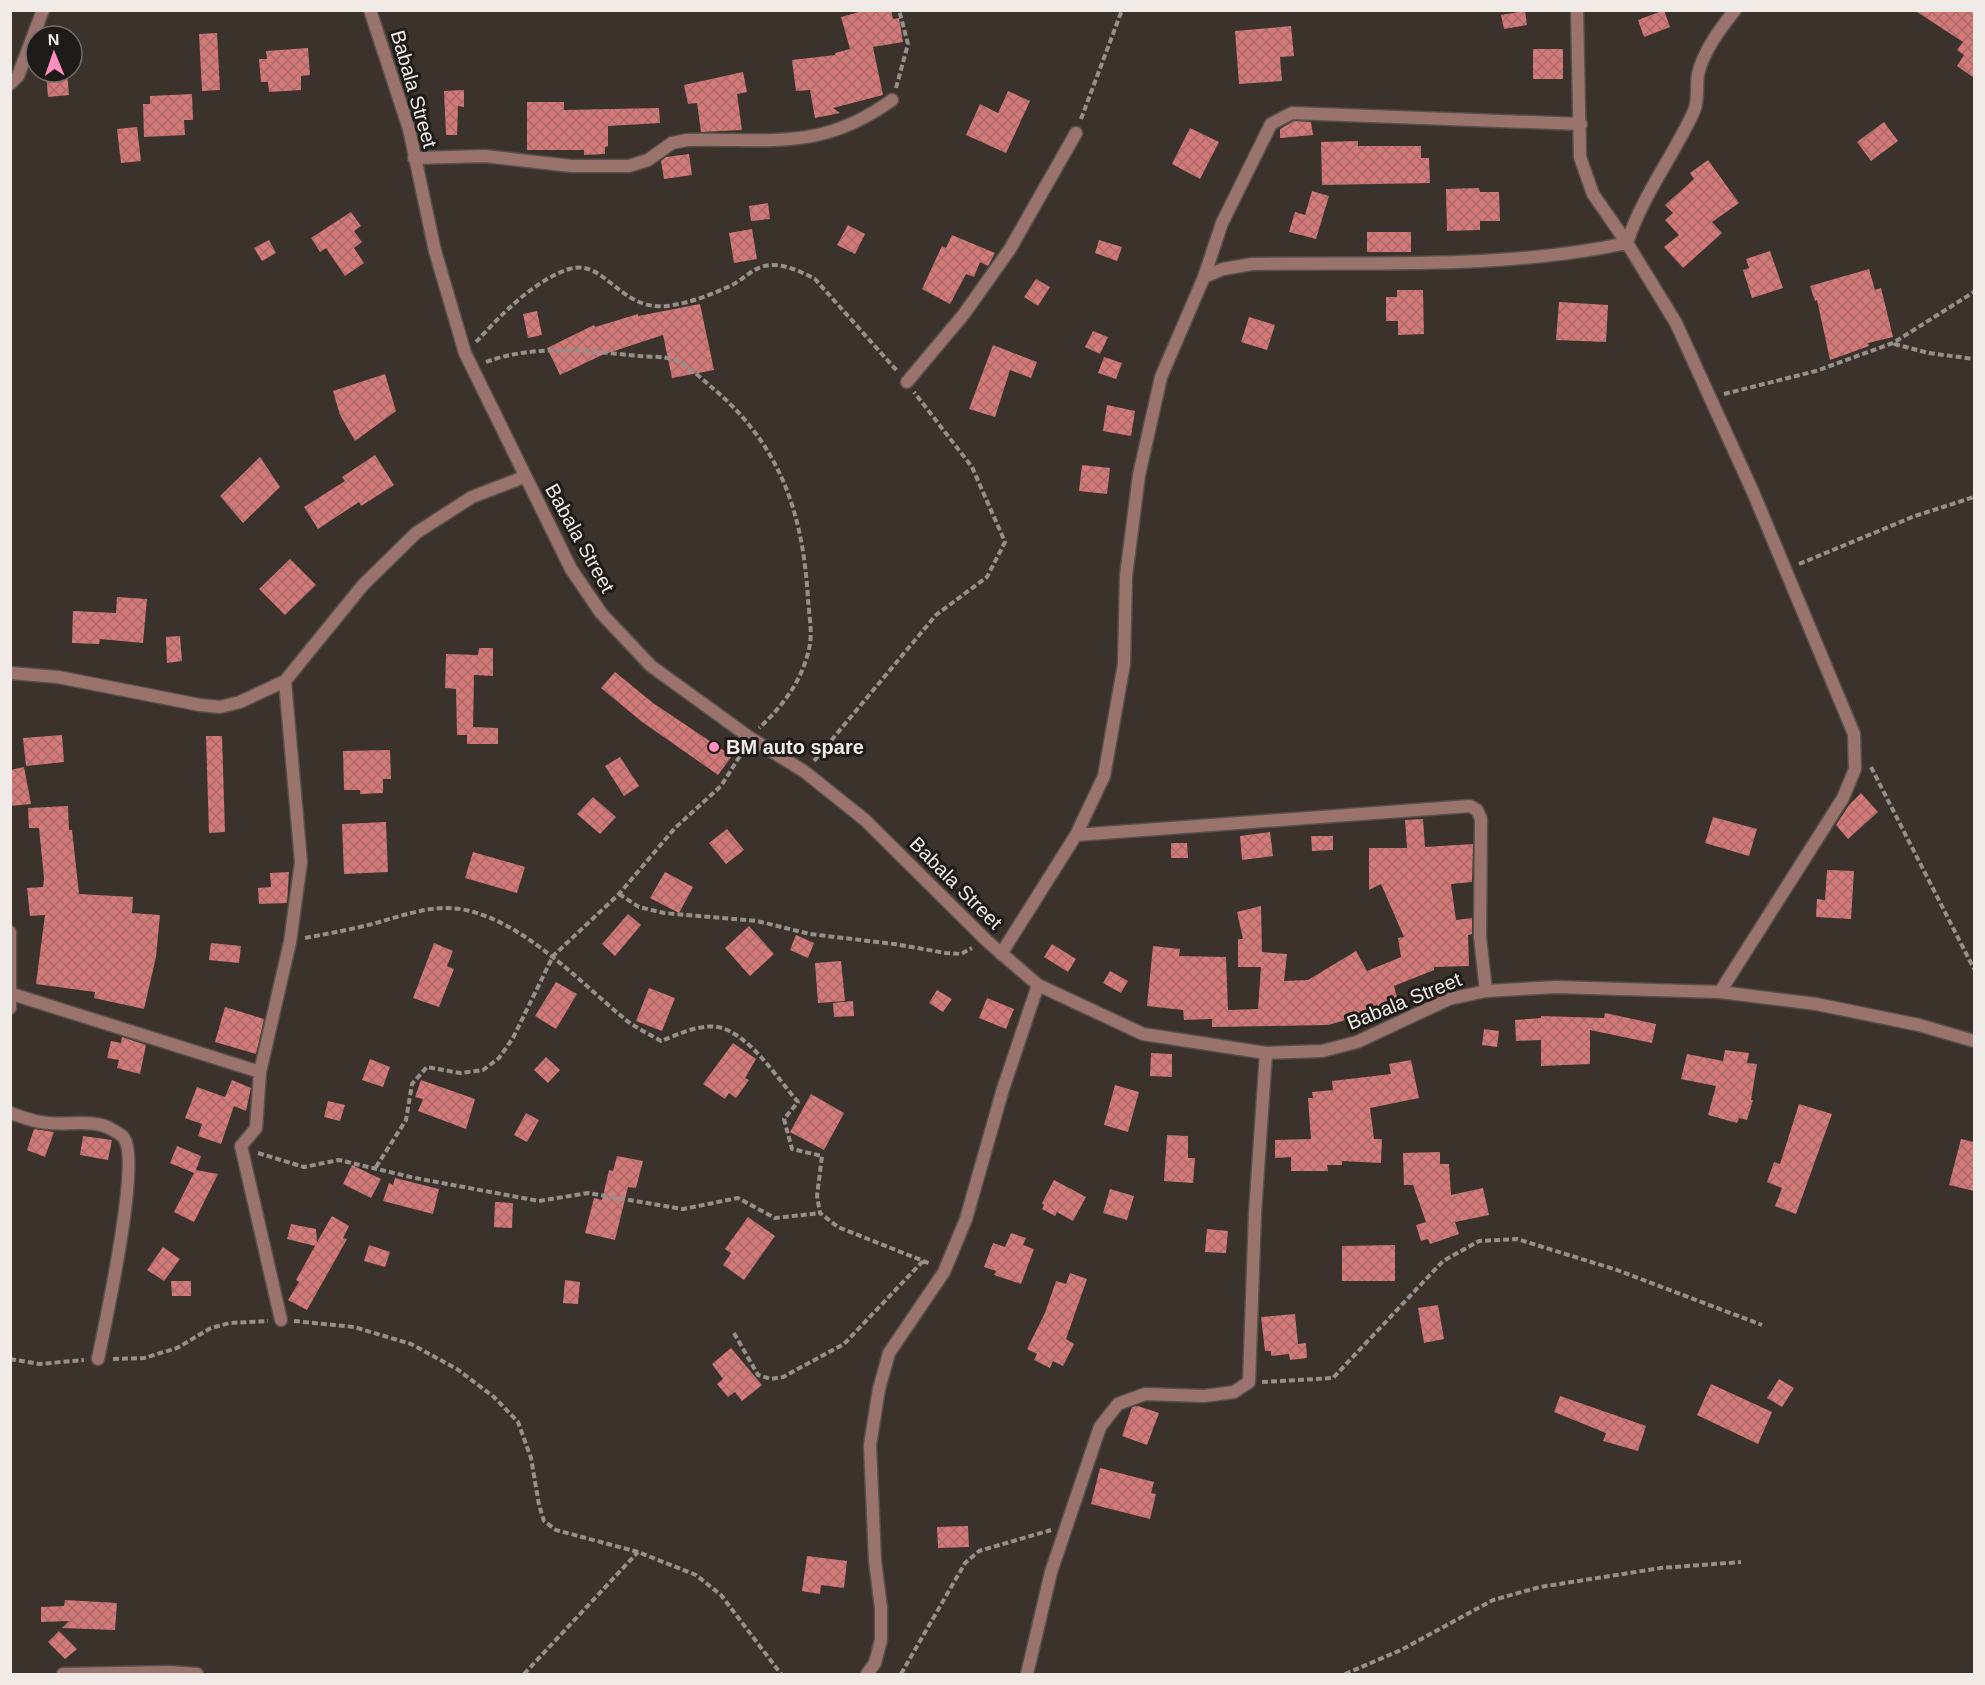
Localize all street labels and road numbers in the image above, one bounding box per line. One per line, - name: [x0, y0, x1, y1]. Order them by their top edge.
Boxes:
- street label: Babala Street: [387, 28, 441, 151]
- street label: Babala Street: [541, 480, 619, 597]
- street label: Babala Street: [905, 832, 1007, 934]
- street label: Babala Street: [1344, 968, 1465, 1034]

